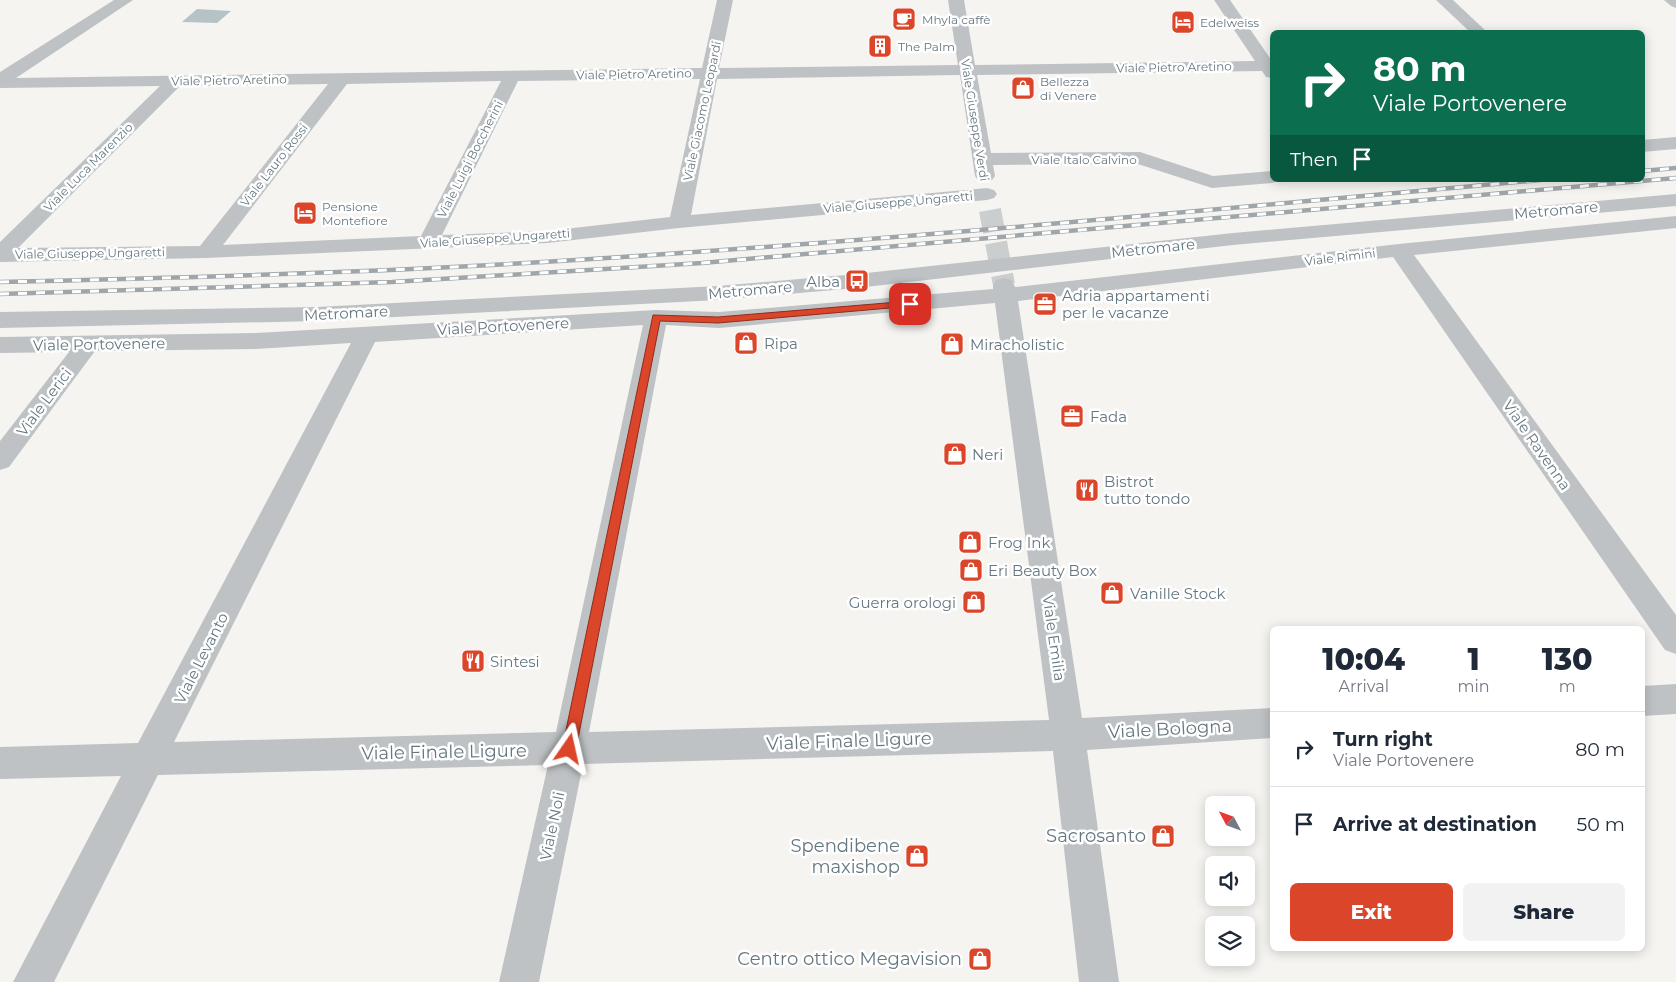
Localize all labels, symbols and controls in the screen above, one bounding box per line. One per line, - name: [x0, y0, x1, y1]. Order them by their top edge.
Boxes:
- cafe icon: Mhyla caffè: [891, 6, 917, 32]
- hotel icon: Edelweiss: [1170, 9, 1196, 35]
- place label: Mhyla caffè: [922, 12, 990, 27]
- place label: Edelweiss: [1200, 15, 1259, 30]
- building icon: The Palm: [867, 33, 893, 59]
- place label: The Palm: [898, 39, 955, 54]
- street label: Viale Giacomo Leopardi: [680, 40, 724, 182]
- text: 80 m: [1373, 47, 1467, 90]
- icon: right: [1290, 50, 1355, 115]
- street label: Viale Giuseppe Verdi: [958, 58, 992, 182]
- street label: Viale Pietro Aretino: [1116, 58, 1232, 76]
- street label: Viale Pietro Aretino: [576, 65, 692, 83]
- street label: Viale Pietro Aretino: [171, 71, 287, 89]
- place label: Bellezza di Venere: [1040, 74, 1097, 103]
- shop icon: Bellezza di Venere: [1010, 75, 1036, 101]
- text: Viale Portovenere: [1373, 90, 1567, 117]
- street label: Viale Luigi Boccherini: [434, 98, 506, 220]
- street label: Viale Luca Marenzio: [40, 119, 136, 215]
- street label: Viale Lauro Rossi: [237, 121, 311, 209]
- icon: arrive: [1348, 145, 1376, 173]
- text: Then: [1290, 148, 1338, 171]
- street label: Viale Italo Calvino: [1031, 152, 1137, 167]
- street label: Viale Giuseppe Ungaretti: [823, 188, 973, 216]
- street label: Metromare: [1513, 197, 1599, 223]
- place label: Pensione Montefiore: [322, 199, 388, 228]
- hotel icon: Pensione Montefiore: [292, 200, 318, 226]
- street label: Viale Giuseppe Ungaretti: [420, 225, 570, 251]
- street label: Metromare: [1110, 234, 1196, 262]
- street label: Viale Giuseppe Ungaretti: [15, 244, 165, 262]
- street label: Viale Rimini: [1304, 245, 1376, 269]
- bus stop icon: Alba: [844, 268, 870, 294]
- place label: Alba: [806, 272, 840, 291]
- street label: Metromare: [707, 277, 793, 303]
- pin: [889, 283, 931, 325]
- place label: Adria appartamenti per le vacanze: [1062, 286, 1210, 322]
- icon: arrive: [896, 290, 924, 318]
- office icon: Adria appartamenti per le vacanze: [1032, 291, 1058, 317]
- street label: Metromare: [303, 301, 389, 325]
- street label: Viale Portovenere: [436, 313, 570, 339]
- shop icon: Ripa: [733, 330, 759, 356]
- shop icon: Miracholistic: [939, 331, 965, 357]
- street label: Viale Portovenere: [33, 333, 165, 355]
- place label: Ripa: [764, 334, 798, 353]
- place label: Miracholistic: [970, 335, 1064, 354]
- street label: Viale Lerici: [12, 364, 76, 440]
- street label: Viale Ravenna: [1499, 396, 1575, 494]
- office icon: Fada: [1059, 403, 1085, 429]
- place label: Fada: [1090, 407, 1127, 426]
- shop icon: Neri: [942, 441, 968, 467]
- place label: Neri: [972, 445, 1003, 464]
- place label: Bistrot tutto tondo: [1104, 472, 1190, 508]
- restaurant icon: Bistrot tutto tondo: [1074, 477, 1100, 503]
- shop icon: Frog Ink: [957, 529, 983, 555]
- place label: Frog Ink: [988, 533, 1050, 552]
- shop icon: Eri Beauty Box: [958, 557, 984, 583]
- place label: Eri Beauty Box: [988, 561, 1097, 580]
- shop icon: Vanille Stock: [1099, 580, 1125, 606]
- place label: Vanille Stock: [1130, 584, 1225, 603]
- shop icon: Guerra orologi: [961, 589, 987, 615]
- place label: Guerra orologi: [849, 593, 956, 612]
- street label: Viale Emilia: [1039, 594, 1069, 682]
- street label: Viale Levanto: [170, 609, 232, 707]
- text: 10:04: [1322, 641, 1405, 678]
- text: 1: [1467, 641, 1480, 678]
- text: 130: [1542, 641, 1593, 678]
- restaurant icon: Sintesi: [460, 648, 486, 674]
- place label: Sintesi: [490, 652, 540, 671]
- text: Arrival: [1338, 677, 1389, 696]
- text: min: [1457, 677, 1490, 696]
- text: m: [1559, 677, 1576, 696]
- street label: Viale Bologna: [1107, 715, 1233, 743]
- position arrow: [542, 722, 594, 774]
- street label: Viale Finale Ligure: [766, 727, 932, 755]
- text: Turn right: [1333, 728, 1433, 751]
- icon: right: [1290, 735, 1318, 763]
- text: 80 m: [1575, 738, 1625, 761]
- street label: Viale Finale Ligure: [361, 740, 527, 764]
- text: Viale Portovenere: [1333, 751, 1474, 770]
- street label: Viale Noli: [535, 790, 569, 862]
- north arrow: [1205, 796, 1255, 846]
- map controls: [1205, 796, 1255, 966]
- icon: arrive: [1290, 810, 1318, 838]
- text: Arrive at destination: [1333, 813, 1537, 836]
- text: 50 m: [1577, 813, 1625, 836]
- shop icon: Sacrosanto: [1150, 823, 1176, 849]
- place label: Sacrosanto: [1046, 825, 1146, 847]
- place label: Spendibene maxishop: [791, 835, 900, 878]
- shop icon: Spendibene maxishop: [904, 843, 930, 869]
- button: sound: [1205, 856, 1255, 906]
- button: Exit: [1290, 883, 1453, 941]
- button: Share: [1463, 883, 1625, 941]
- button: layers: [1205, 916, 1255, 966]
- shop icon: Centro ottico Megavision: [967, 946, 993, 972]
- place label: Centro ottico Megavision: [737, 948, 962, 970]

